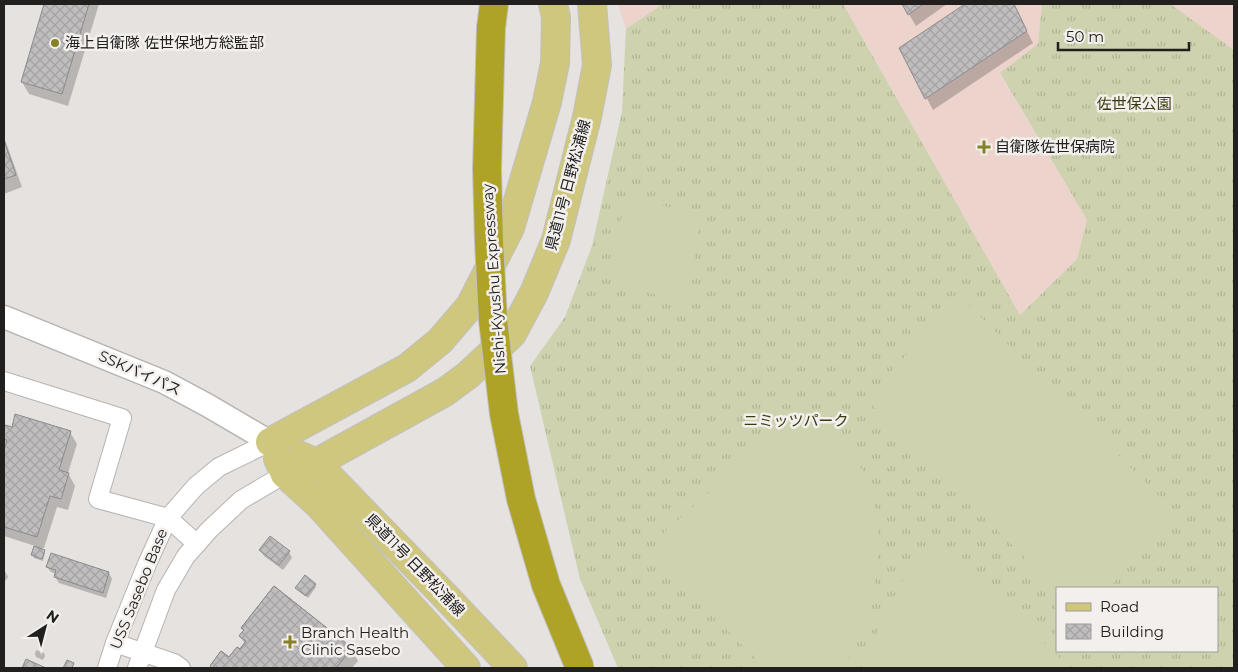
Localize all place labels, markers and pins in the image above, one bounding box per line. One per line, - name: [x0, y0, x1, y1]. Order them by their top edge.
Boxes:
- place label: 海上自衛隊 佐世保地方総監部: [65, 33, 264, 52]
- marker: 海上自衛隊 佐世保地方総監部: [49, 37, 61, 49]
- place label: 自衛隊佐世保病院: [995, 137, 1115, 156]
- marker: 自衛隊佐世保病院: [977, 140, 991, 154]
- place label: Branch Health Clinic Sasebo: [301, 623, 409, 659]
- marker: Branch Health Clinic Sasebo: [283, 635, 297, 649]

